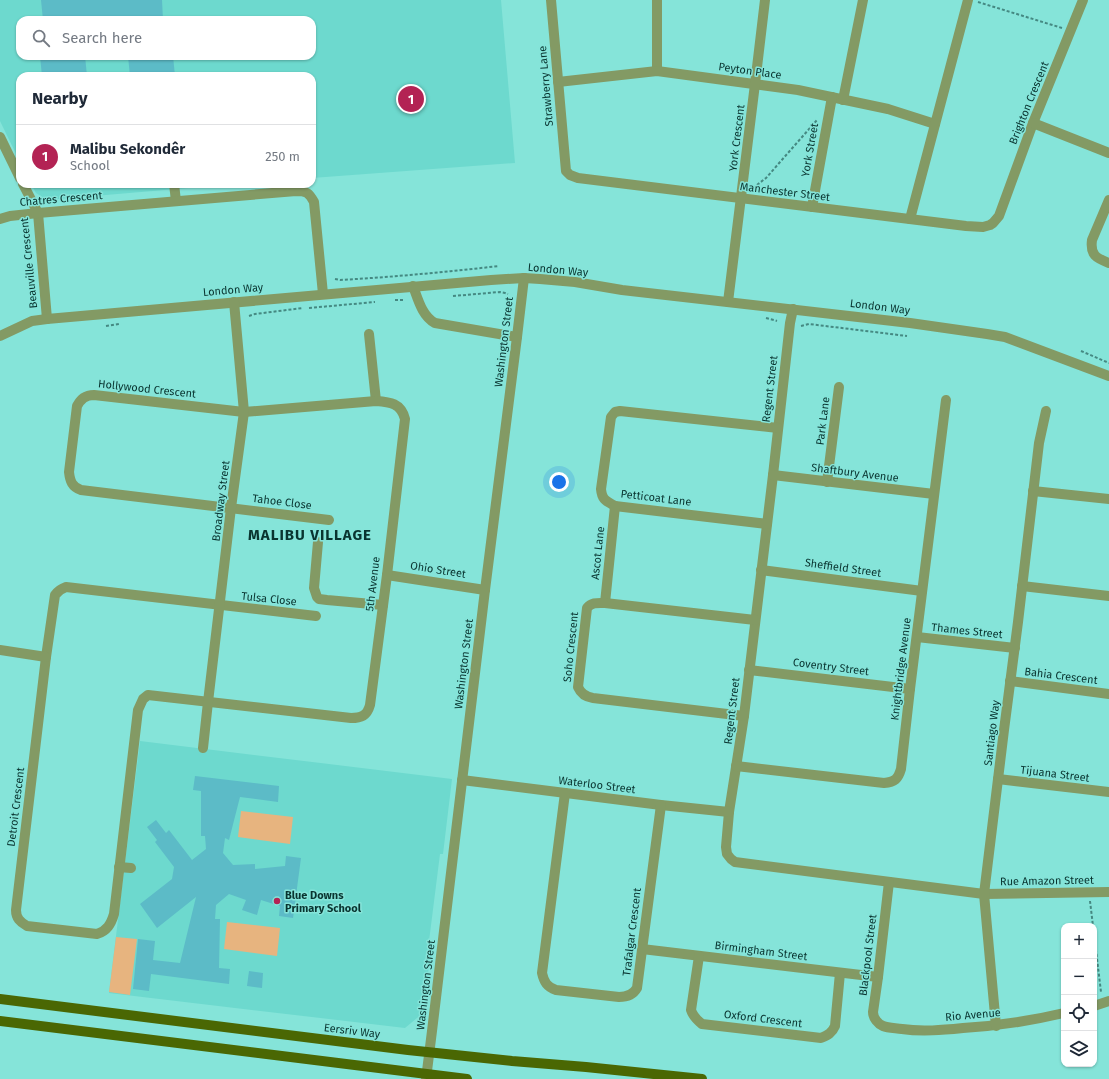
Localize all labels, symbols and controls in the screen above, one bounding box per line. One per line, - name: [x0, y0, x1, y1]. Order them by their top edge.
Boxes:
- search box: [16, 16, 316, 60]
- icon: search: [30, 27, 52, 49]
- text: Search here: [62, 29, 142, 47]
- street label: Strawberry Lane: [536, 45, 556, 127]
- street label: Peyton Place: [718, 60, 782, 82]
- street label: Brighton Crescent: [1006, 60, 1052, 146]
- pin: 1: [398, 84, 424, 114]
- text: Nearby: [32, 88, 87, 109]
- street label: York Crescent: [726, 104, 748, 172]
- street label: York Street: [799, 122, 821, 178]
- text: Malibu Sekondêr: [70, 140, 185, 158]
- text: 1: [42, 149, 48, 164]
- text: 250 m: [265, 149, 300, 164]
- text: School: [70, 158, 110, 173]
- street label: Manchester Street: [739, 180, 831, 204]
- street label: Chatres Crescent: [19, 189, 103, 209]
- street label: Beauville Crescent: [18, 217, 40, 309]
- street label: London Way: [527, 261, 589, 279]
- street label: London Way: [202, 281, 264, 299]
- street label: Washington Street: [492, 296, 516, 388]
- street label: London Way: [849, 297, 911, 317]
- street label: Regent Street: [759, 355, 781, 423]
- street label: Hollywood Crescent: [97, 377, 197, 401]
- street label: Park Lane: [814, 396, 832, 446]
- street label: Broadway Street: [210, 460, 232, 542]
- street label: Shaftbury Avenue: [810, 461, 900, 485]
- your location: [549, 472, 569, 492]
- street label: Petticoat Lane: [620, 487, 692, 509]
- street label: Tahoe Close: [252, 492, 312, 512]
- district label: MALIBU VILLAGE: [248, 526, 372, 544]
- street label: Ascot Lane: [589, 526, 607, 580]
- street label: 5th Avenue: [363, 556, 383, 612]
- street label: Sheffield Street: [804, 556, 882, 580]
- street label: Ohio Street: [409, 559, 467, 581]
- street label: Tulsa Close: [241, 590, 297, 608]
- street label: Soho Crescent: [561, 611, 581, 683]
- street label: Knightbridge Avenue: [888, 617, 914, 721]
- street label: Washington Street: [452, 618, 476, 710]
- street label: Thames Street: [931, 621, 1003, 641]
- street label: Coventry Street: [792, 656, 870, 678]
- street label: Bahia Crescent: [1024, 665, 1098, 687]
- street label: Regent Street: [721, 677, 743, 745]
- street label: Santiago Way: [982, 699, 1003, 767]
- street label: Tijuana Street: [1020, 763, 1090, 785]
- street label: Detroit Crescent: [5, 767, 27, 847]
- street label: Waterloo Street: [558, 774, 636, 796]
- street label: Rue Amazon Street: [1000, 874, 1094, 888]
- street label: Trafalgar Crescent: [620, 887, 644, 977]
- place label: Blue Downs Primary School: [285, 889, 362, 915]
- marker: Blue Downs Primary School: [272, 896, 282, 906]
- street label: Blackpool Street: [857, 913, 879, 997]
- map controls: [1061, 923, 1097, 1067]
- button: +: [1061, 923, 1097, 959]
- street label: Washington Street: [414, 939, 438, 1031]
- street label: Birmingham Street: [714, 939, 808, 963]
- button: −: [1061, 959, 1097, 995]
- button: locate: [1061, 995, 1097, 1031]
- street label: Rio Avenue: [945, 1006, 1001, 1024]
- street label: Oxford Crescent: [723, 1008, 803, 1030]
- street label: Eersriv Way: [323, 1021, 381, 1041]
- button: layers: [1061, 1031, 1097, 1067]

